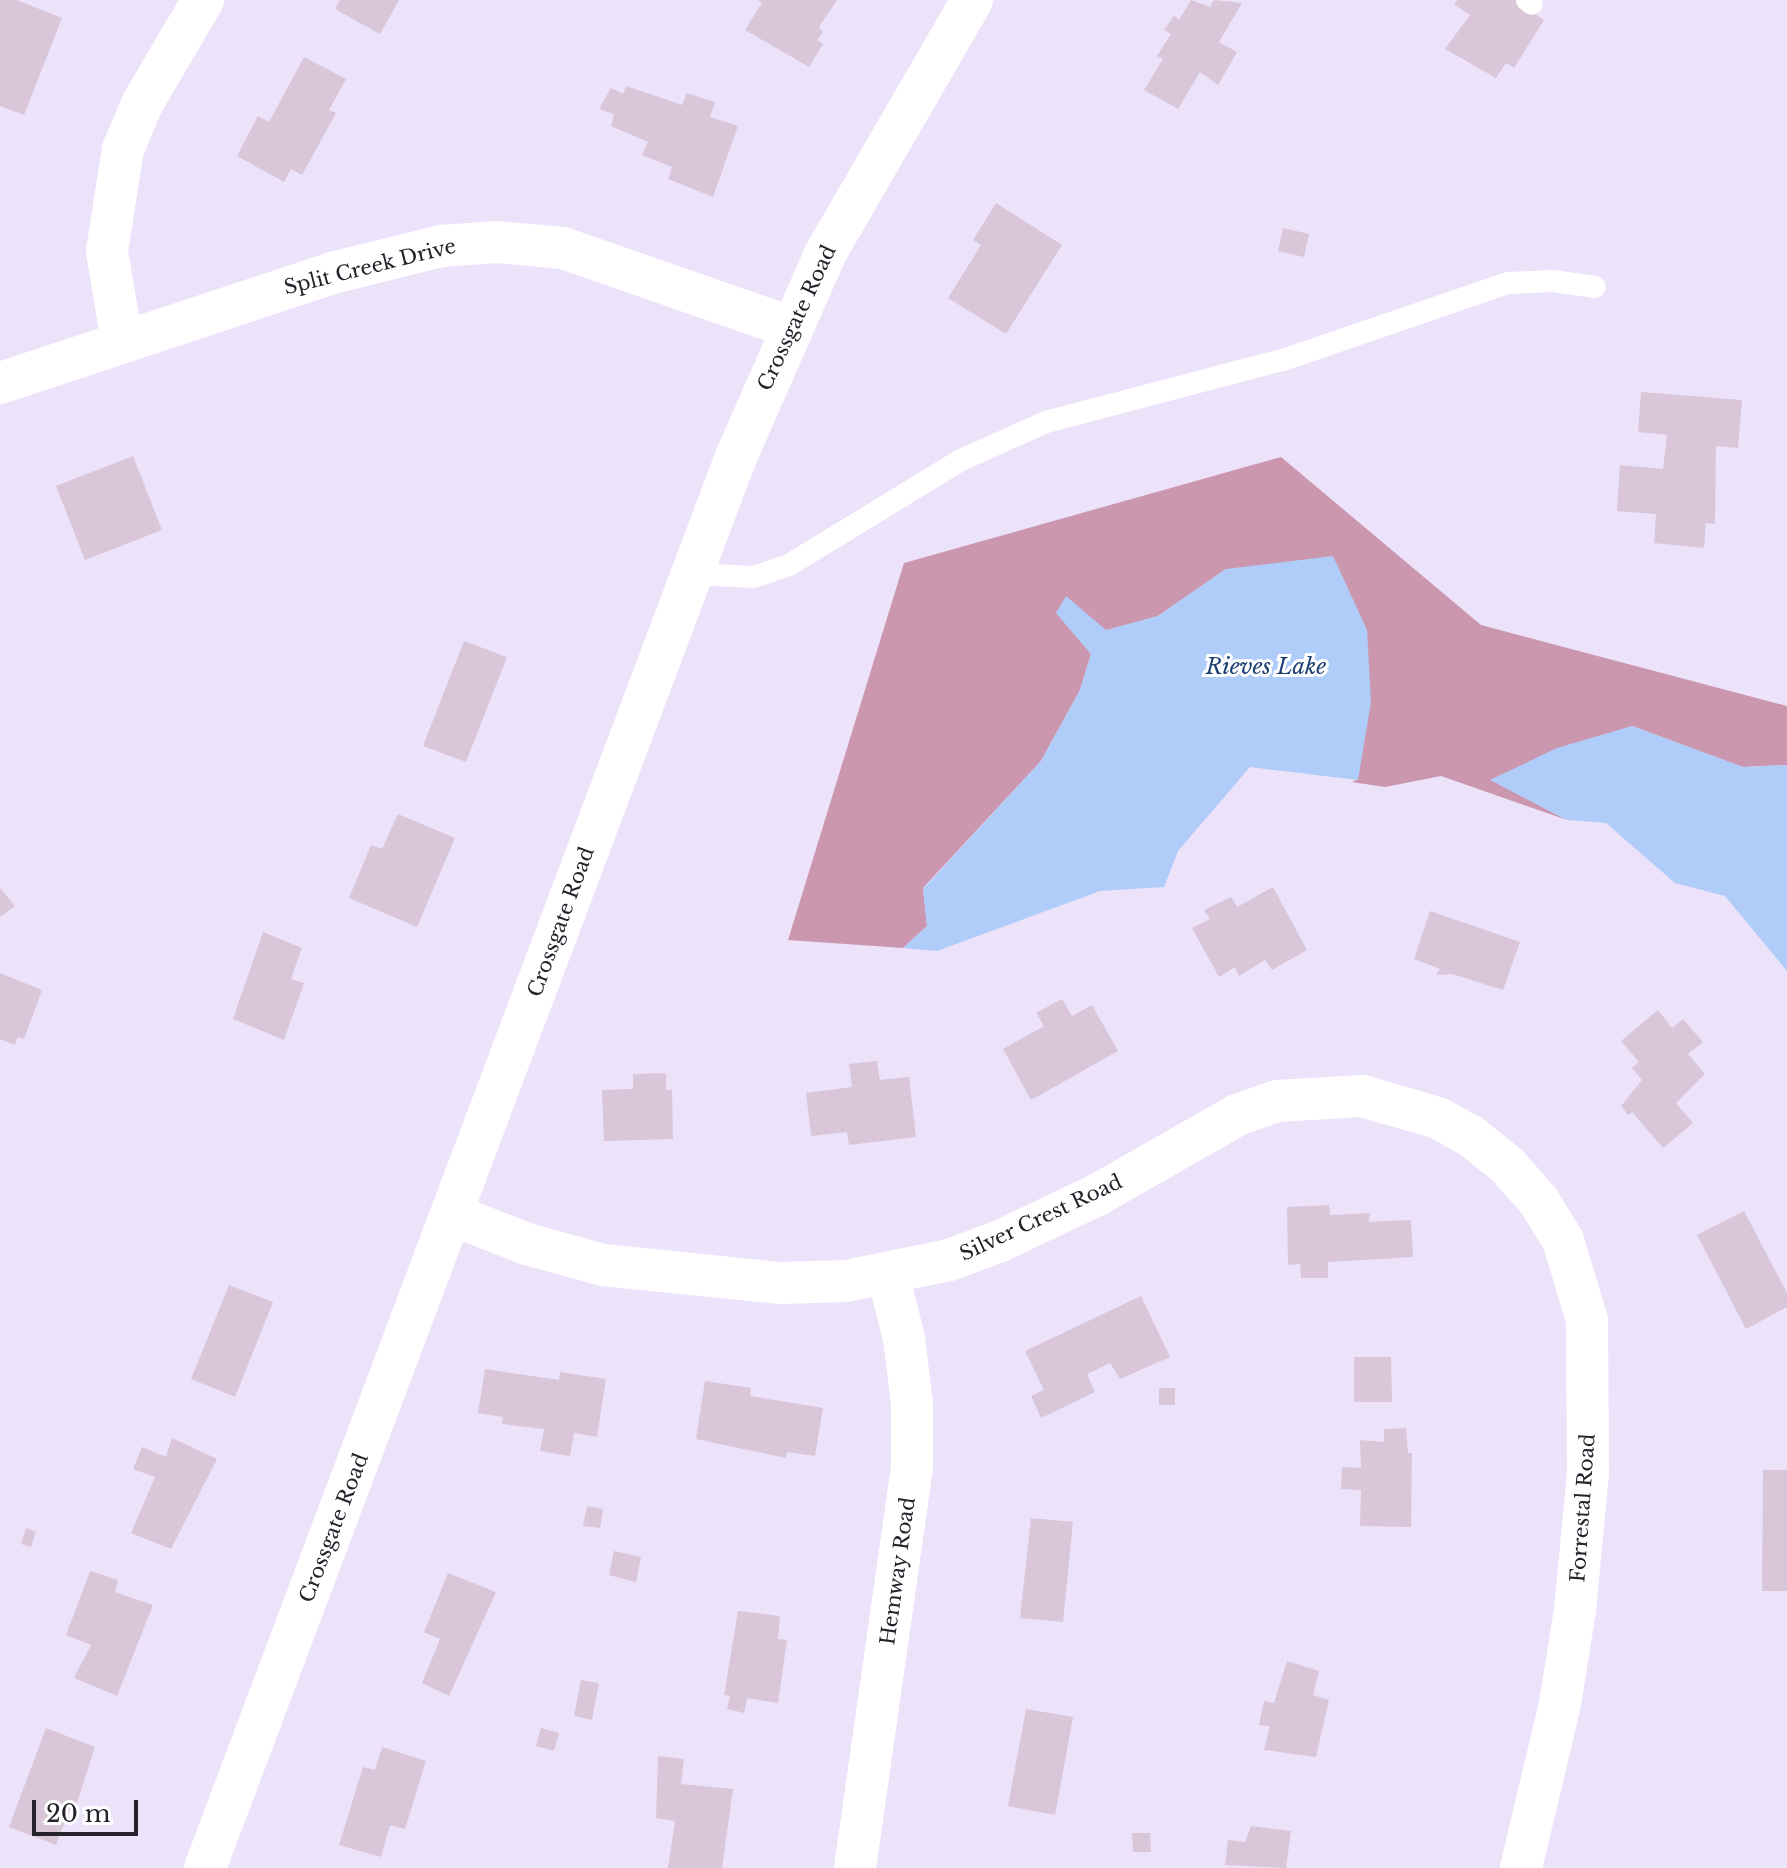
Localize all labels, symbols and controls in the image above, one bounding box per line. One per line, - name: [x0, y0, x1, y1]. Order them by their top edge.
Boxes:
- street label: Split Creek Drive: [281, 234, 459, 300]
- street label: Crossgate Road: [753, 241, 841, 395]
- water label: Rieves Lake: [1206, 654, 1326, 680]
- street label: Crossgate Road: [523, 844, 599, 1000]
- street label: Silver Crest Road: [956, 1170, 1126, 1266]
- street label: Forrestal Road: [1566, 1433, 1600, 1583]
- street label: Crossgate Road: [295, 1450, 373, 1606]
- street label: Hemway Road: [876, 1495, 920, 1647]
- scale bar: [36, 1784, 142, 1834]
- text: 20 m: [46, 1799, 111, 1828]

